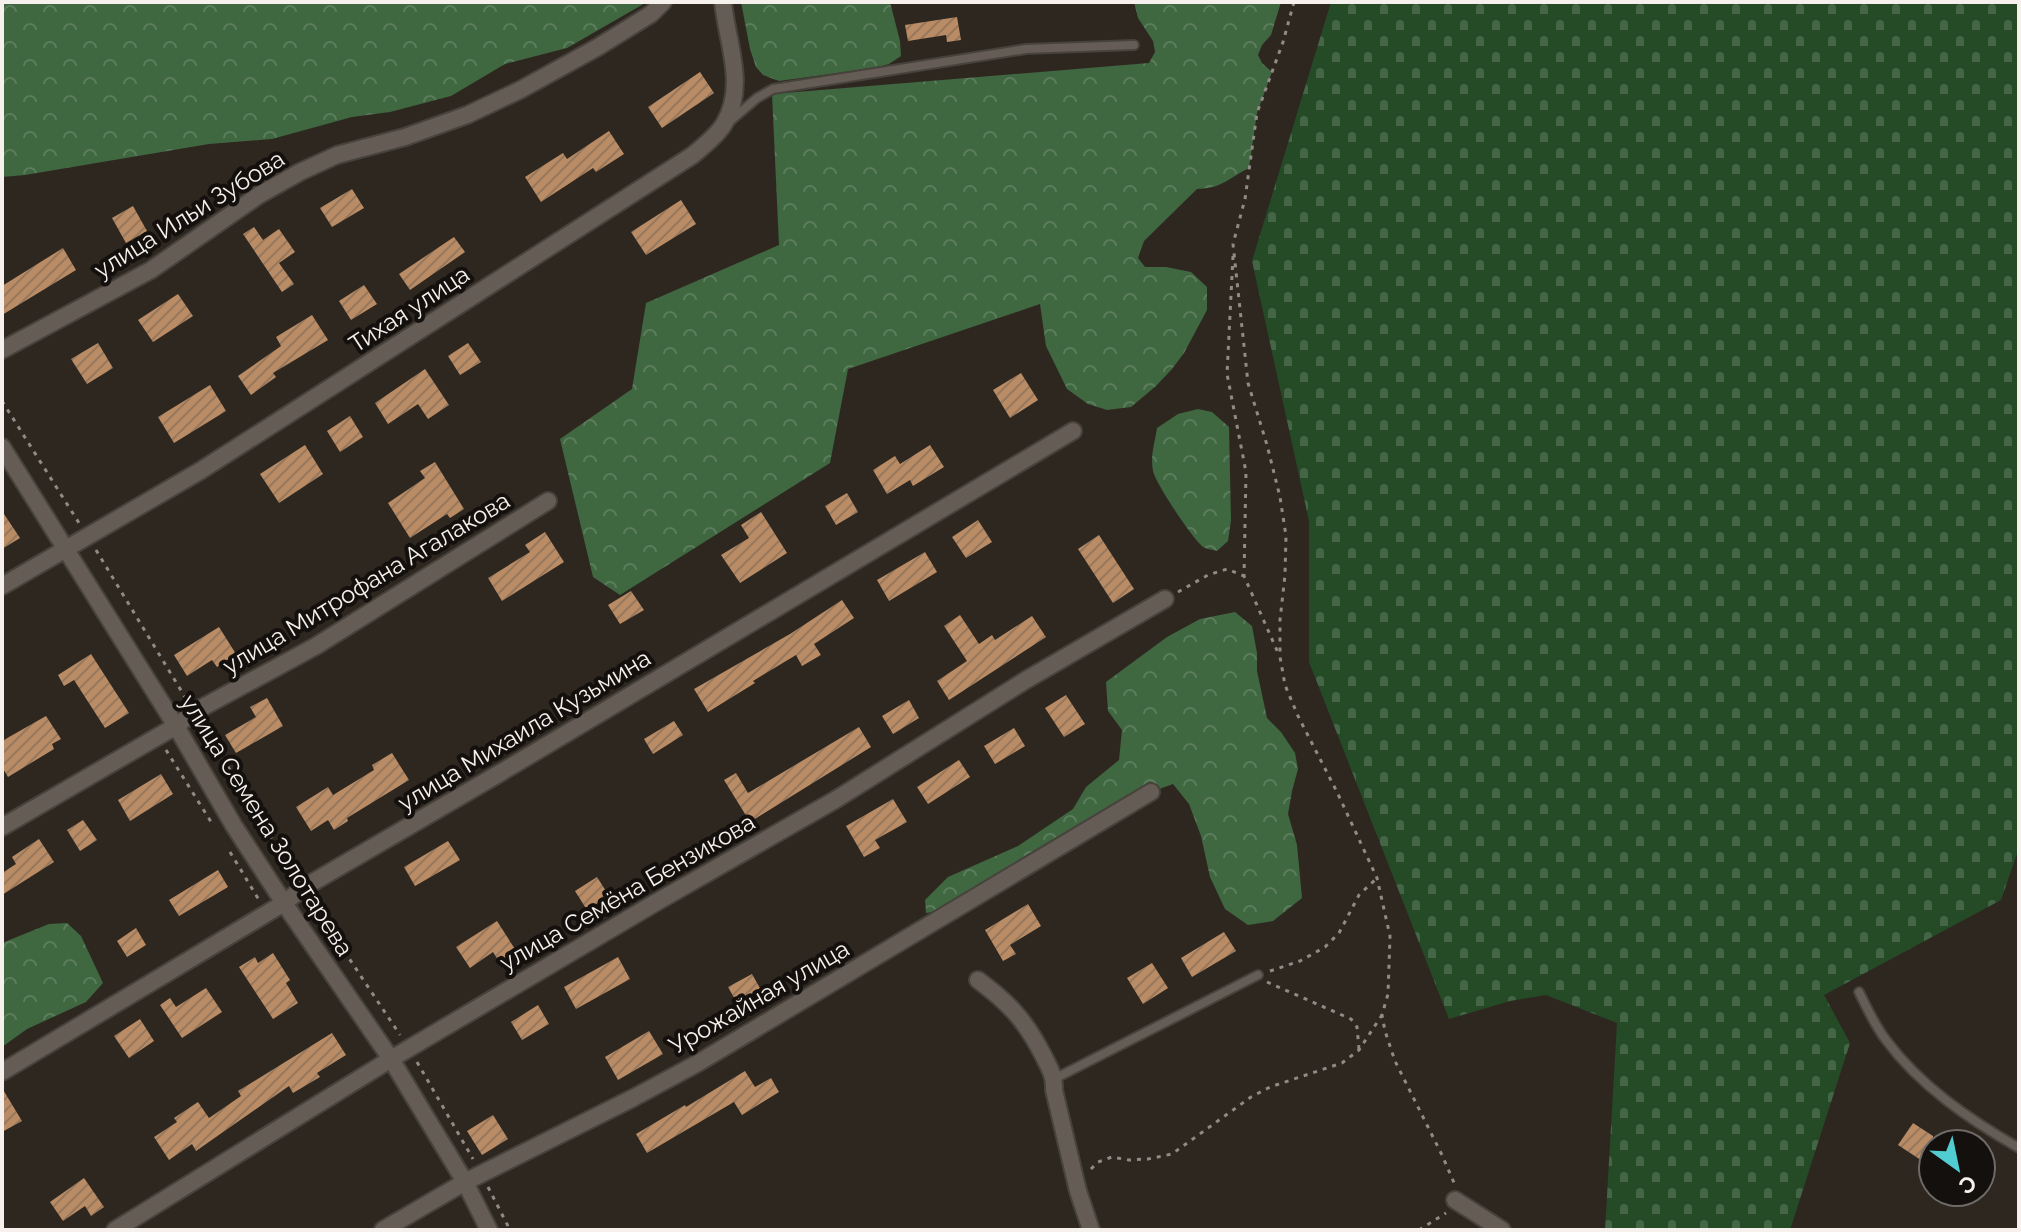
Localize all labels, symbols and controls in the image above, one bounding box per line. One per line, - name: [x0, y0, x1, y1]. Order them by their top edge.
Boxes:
- street label: улица Ильи Зубова: [89, 144, 289, 284]
- street label: Тихая улица: [343, 259, 475, 359]
- street label: улица Митрофана Агалакова: [217, 486, 515, 680]
- street label: улица Михаила Кузьмина: [392, 643, 656, 817]
- street label: улица Семена Золотарева: [174, 689, 360, 961]
- street label: улица Семёна Бензикова: [494, 807, 760, 977]
- street label: Урожайная улица: [664, 934, 854, 1060]
- north arrow: [1917, 1128, 1997, 1208]
- text: С: [1954, 1170, 1981, 1200]

